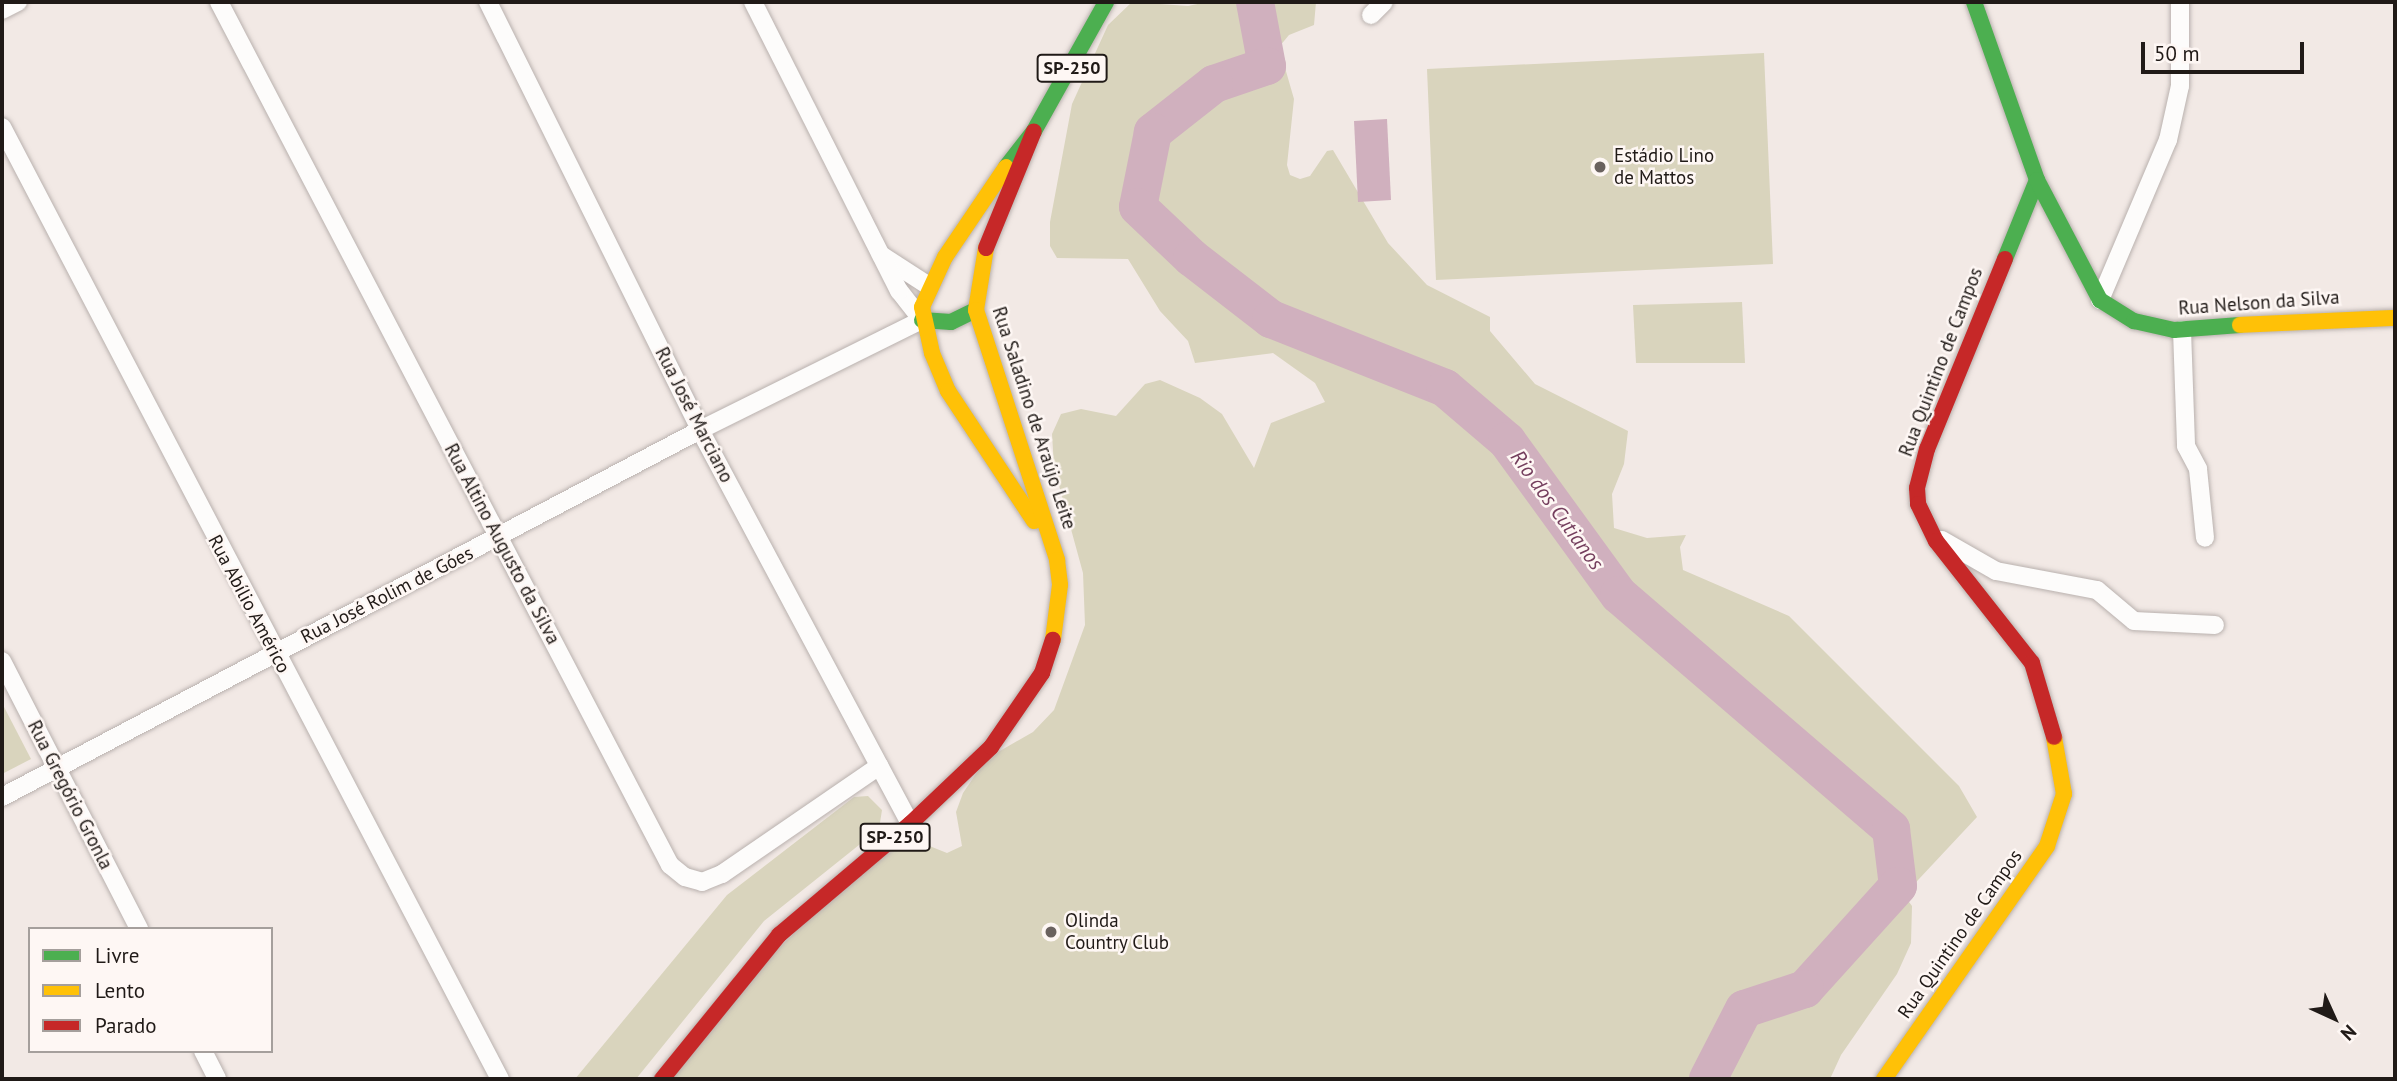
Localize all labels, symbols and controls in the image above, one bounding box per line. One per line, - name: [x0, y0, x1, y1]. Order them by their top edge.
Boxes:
- scale bar: [2145, 28, 2308, 72]
- text: 50 m: [2154, 40, 2200, 67]
- road number: SP-250: [1035, 54, 1109, 82]
- place label: Estádio Lino de Mattos: [1614, 145, 1714, 189]
- marker: Estádio Lino de Mattos: [1592, 159, 1608, 175]
- street label: Rua Quintino de Campos: [1894, 264, 1988, 460]
- street label: Rua Nelson da Silva: [2178, 286, 2340, 320]
- street label: Rua Saladino de Araújo Leite: [987, 304, 1081, 532]
- street label: Rua José Marciano: [650, 344, 738, 486]
- street label: Rua Altino Augusto da Silva: [439, 439, 565, 649]
- water label: Rio dos Cutianos: [1505, 445, 1609, 575]
- street label: Rua Abílio Américo: [203, 531, 295, 677]
- street label: Rua José Rolim de Góes: [297, 542, 477, 648]
- street label: Rua Gregório Gronla: [23, 717, 117, 873]
- road number: SP-250: [858, 822, 932, 852]
- street label: Rua Quintino de Campos: [1893, 845, 2027, 1023]
- place label: Olinda Country Club: [1065, 910, 1170, 954]
- marker: Olinda Country Club: [1043, 924, 1059, 940]
- legend: [28, 927, 273, 1053]
- text: Livre: [95, 942, 139, 969]
- text: Lento: [95, 977, 145, 1004]
- north arrow: [2299, 983, 2369, 1053]
- text: Parado: [95, 1012, 157, 1039]
- text: N: [2336, 1020, 2362, 1046]

